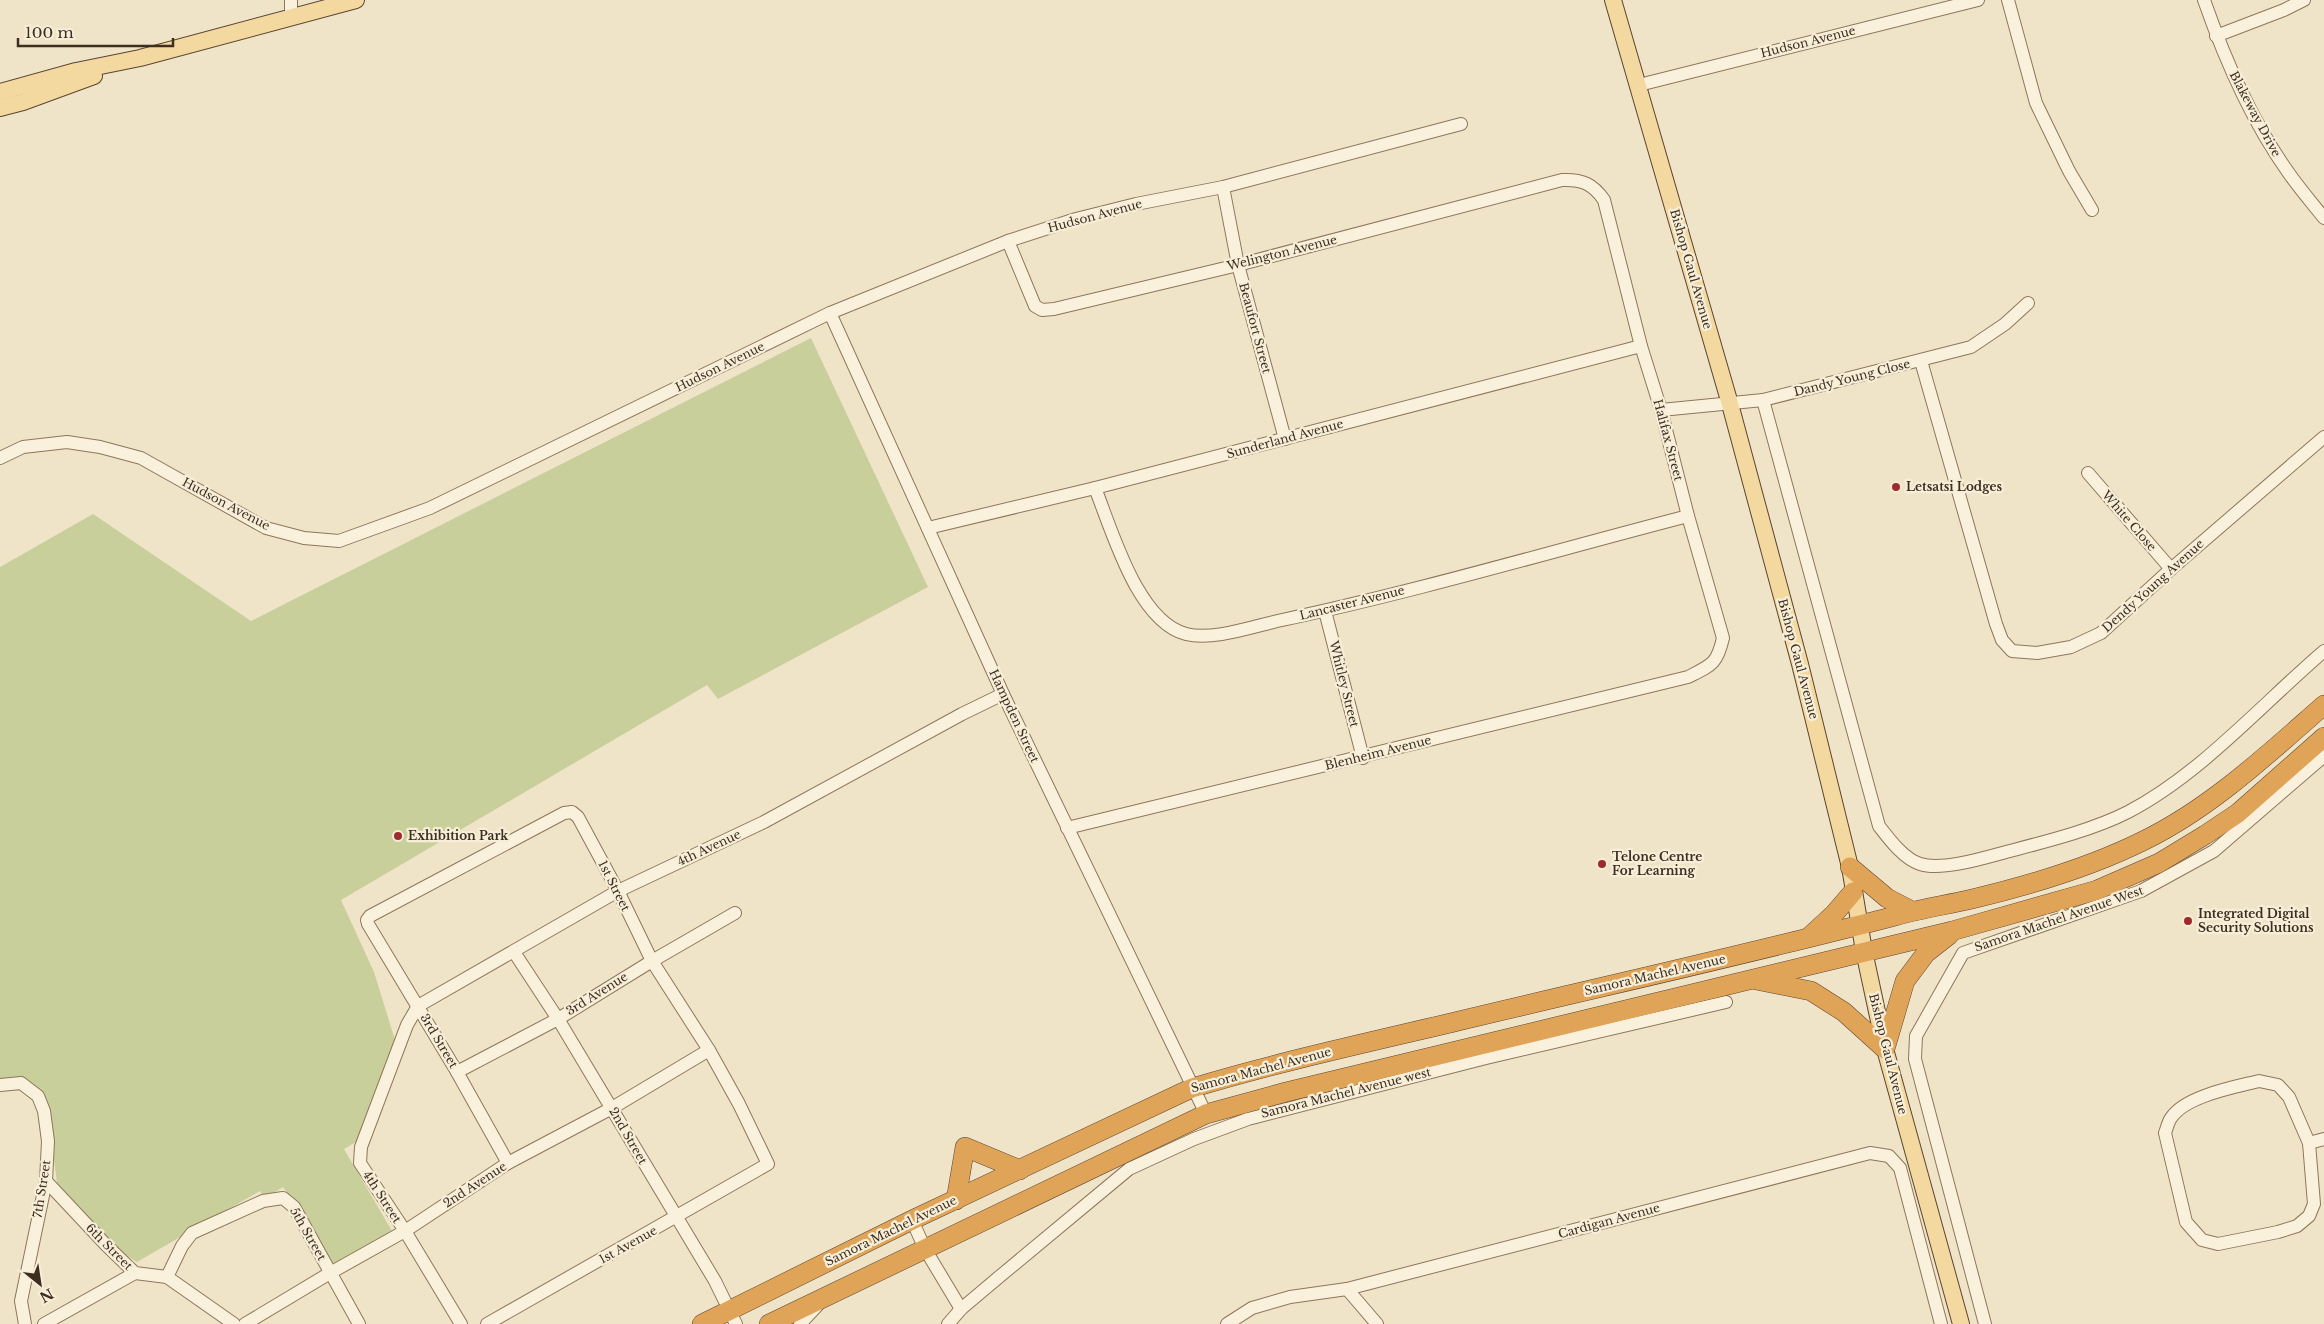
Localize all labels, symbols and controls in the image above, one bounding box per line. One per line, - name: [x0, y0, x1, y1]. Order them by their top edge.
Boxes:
- scale bar: [18, 15, 172, 47]
- street label: Hudson Avenue: [1759, 22, 1857, 61]
- text: 100 m: [25, 23, 74, 42]
- street label: Blakeway Drive: [2227, 68, 2284, 159]
- street label: Hudson Avenue: [1046, 196, 1144, 235]
- street label: Bishop Gaul Avenue: [1667, 207, 1716, 331]
- street label: Welington Avenue: [1224, 232, 1339, 274]
- street label: Beaufort Street: [1236, 281, 1275, 375]
- street label: Hudson Avenue: [673, 338, 767, 395]
- street label: Dandy Young Close: [1792, 356, 1912, 399]
- street label: Halifax Street: [1650, 397, 1687, 483]
- street label: Sunderland Avenue: [1225, 416, 1345, 461]
- street label: Hudson Avenue: [180, 474, 273, 533]
- place label: Letsatsi Lodges: [1906, 479, 2002, 494]
- marker: Letsatsi Lodges: [1890, 481, 1902, 493]
- street label: White Close: [2098, 487, 2160, 554]
- street label: Dendy Young Avenue: [2099, 536, 2207, 635]
- street label: Lancaster Avenue: [1298, 582, 1406, 623]
- street label: Bishop Gaul Avenue: [1775, 597, 1822, 721]
- street label: Whitley Street: [1326, 638, 1363, 729]
- street label: Hampden Street: [986, 667, 1043, 765]
- street label: Blenheim Avenue: [1323, 732, 1433, 773]
- street label: 4th Avenue: [675, 826, 743, 869]
- place label: Exhibition Park: [408, 828, 509, 843]
- marker: Exhibition Park: [392, 830, 404, 842]
- place label: Telone Centre For Learning: [1612, 849, 1702, 878]
- street label: 1st Street: [595, 858, 634, 914]
- marker: Telone Centre For Learning: [1596, 858, 1608, 870]
- street label: Samora Machel Avenue West: [1972, 882, 2146, 955]
- place label: Integrated Digital Security Solutions: [2198, 906, 2314, 935]
- marker: Integrated Digital Security Solutions: [2182, 915, 2194, 927]
- street label: Samora Machel Avenue: [1583, 951, 1727, 998]
- street label: 3rd Avenue: [563, 969, 630, 1018]
- street label: Bishop Gaul Avenue: [1866, 992, 1911, 1116]
- street label: 3rd Street: [417, 1011, 462, 1071]
- street label: Samora Machel Avenue: [1189, 1044, 1333, 1095]
- street label: Samora Machel Avenue west: [1259, 1064, 1433, 1121]
- street label: 2nd Street: [606, 1105, 651, 1167]
- street label: 7th Street: [30, 1158, 54, 1219]
- street label: 2nd Avenue: [440, 1159, 509, 1211]
- street label: 4th Street: [360, 1168, 405, 1226]
- street label: Samora Machel Avenue: [822, 1192, 959, 1269]
- street label: Cardigan Avenue: [1556, 1200, 1662, 1241]
- street label: 5th Street: [287, 1204, 330, 1264]
- street label: 6th Street: [83, 1220, 136, 1274]
- street label: 1st Avenue: [596, 1222, 659, 1267]
- north arrow: [15, 1259, 65, 1309]
- text: N: [36, 1284, 57, 1306]

